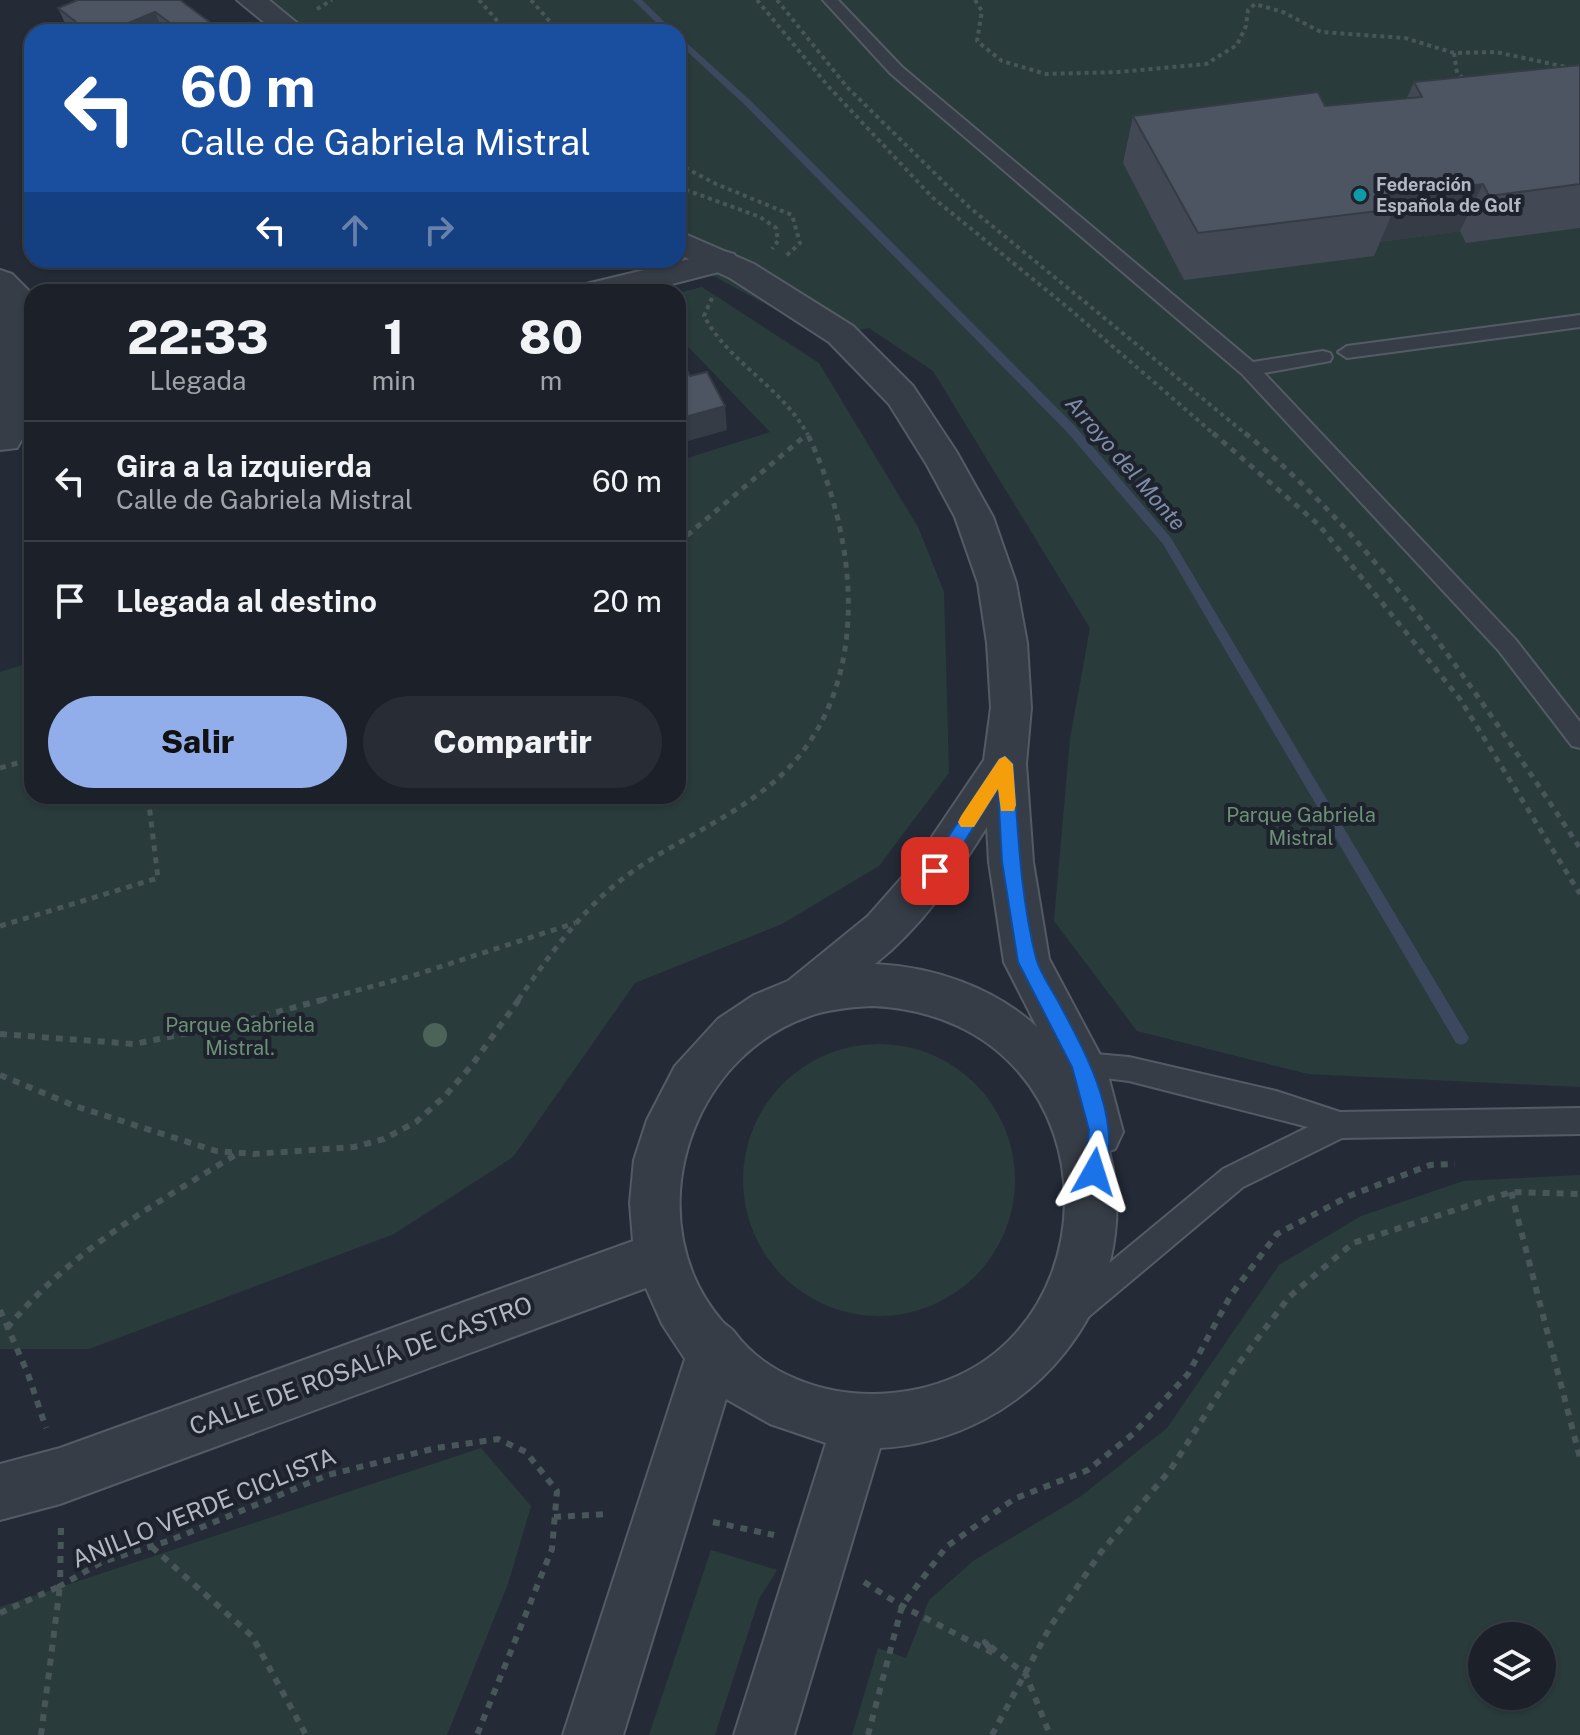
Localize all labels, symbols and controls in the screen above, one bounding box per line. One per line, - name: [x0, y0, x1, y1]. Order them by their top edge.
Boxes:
- text: 60 m: [180, 54, 316, 120]
- icon: left: [48, 56, 152, 160]
- text: Calle de Gabriela Mistral: [180, 121, 591, 163]
- place label: Federación Española de Golf: [1376, 174, 1521, 216]
- marker: Federación Española de Golf: [1351, 186, 1369, 204]
- icon: left: [249, 208, 293, 252]
- icon: ahead: [333, 208, 377, 252]
- icon: right: [417, 208, 461, 252]
- text: 22:33: [127, 308, 269, 365]
- text: 1: [383, 308, 404, 365]
- text: 80: [519, 308, 583, 365]
- text: Llegada: [149, 365, 246, 396]
- text: min: [372, 365, 416, 396]
- text: m: [540, 365, 562, 396]
- water label: Arroyo del Monte: [1060, 390, 1192, 536]
- text: Gira a la izquierda: [116, 448, 372, 484]
- icon: left: [48, 459, 92, 503]
- text: 60 m: [592, 463, 662, 499]
- text: Calle de Gabriela Mistral: [116, 484, 413, 515]
- icon: arrive: [48, 579, 92, 623]
- text: Llegada al destino: [116, 583, 377, 619]
- text: 20 m: [593, 583, 662, 619]
- button: Salir: [48, 696, 347, 788]
- button: Compartir: [363, 696, 662, 788]
- park label: Parque Gabriela Mistral: [1226, 803, 1376, 850]
- pin: [901, 837, 969, 905]
- icon: arrive: [913, 849, 957, 893]
- park label: Parque Gabriela Mistral.: [165, 1013, 315, 1060]
- position arrow: [1052, 1130, 1136, 1214]
- street label: CALLE DE ROSALÍA DE CASTRO: [185, 1290, 536, 1440]
- street label: ANILLO VERDE CICLISTA: [68, 1441, 340, 1573]
- map controls: [1468, 1622, 1556, 1710]
- button: layers: [1468, 1622, 1556, 1710]

